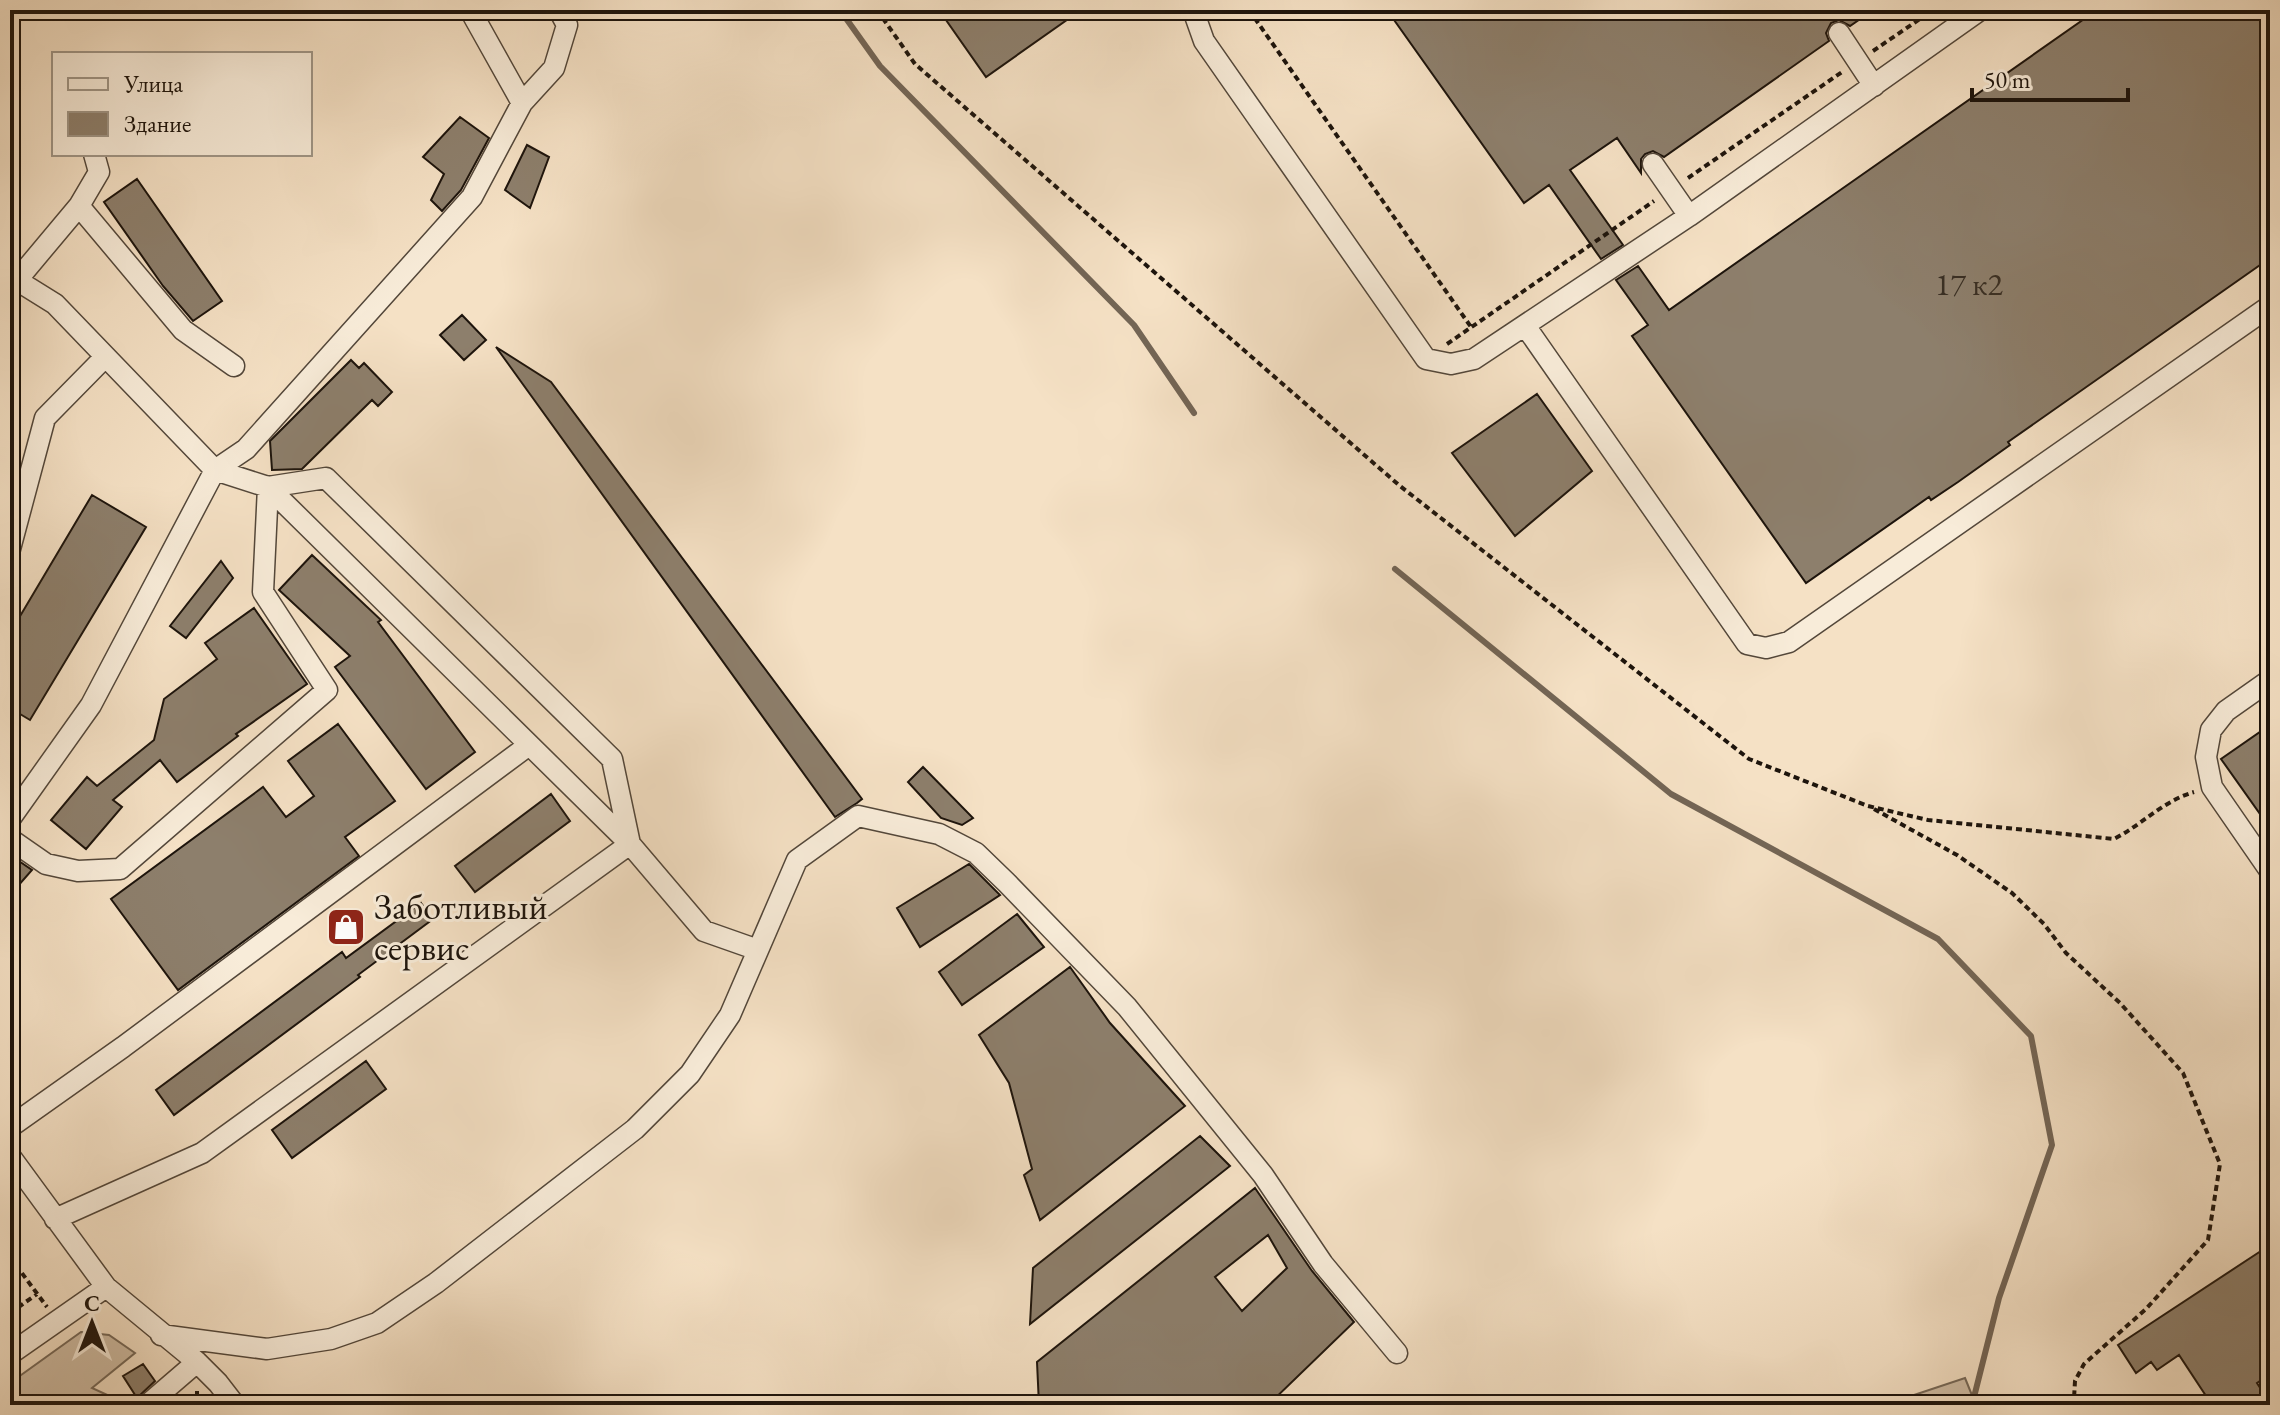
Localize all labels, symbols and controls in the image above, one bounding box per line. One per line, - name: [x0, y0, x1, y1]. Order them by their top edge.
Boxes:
- legend: [52, 52, 312, 156]
- scale bar: [1972, 52, 2128, 102]
- text: 50 m: [1984, 64, 2031, 95]
- text: Улица: [123, 68, 183, 99]
- text: Здание: [124, 108, 191, 139]
- house number: 17 к2: [1935, 263, 2004, 305]
- place label: Заботливый сервис: [374, 883, 547, 971]
- shop icon: Заботливый сервис: [325, 906, 367, 948]
- north arrow: [52, 1283, 132, 1363]
- text: С: [84, 1289, 100, 1318]

